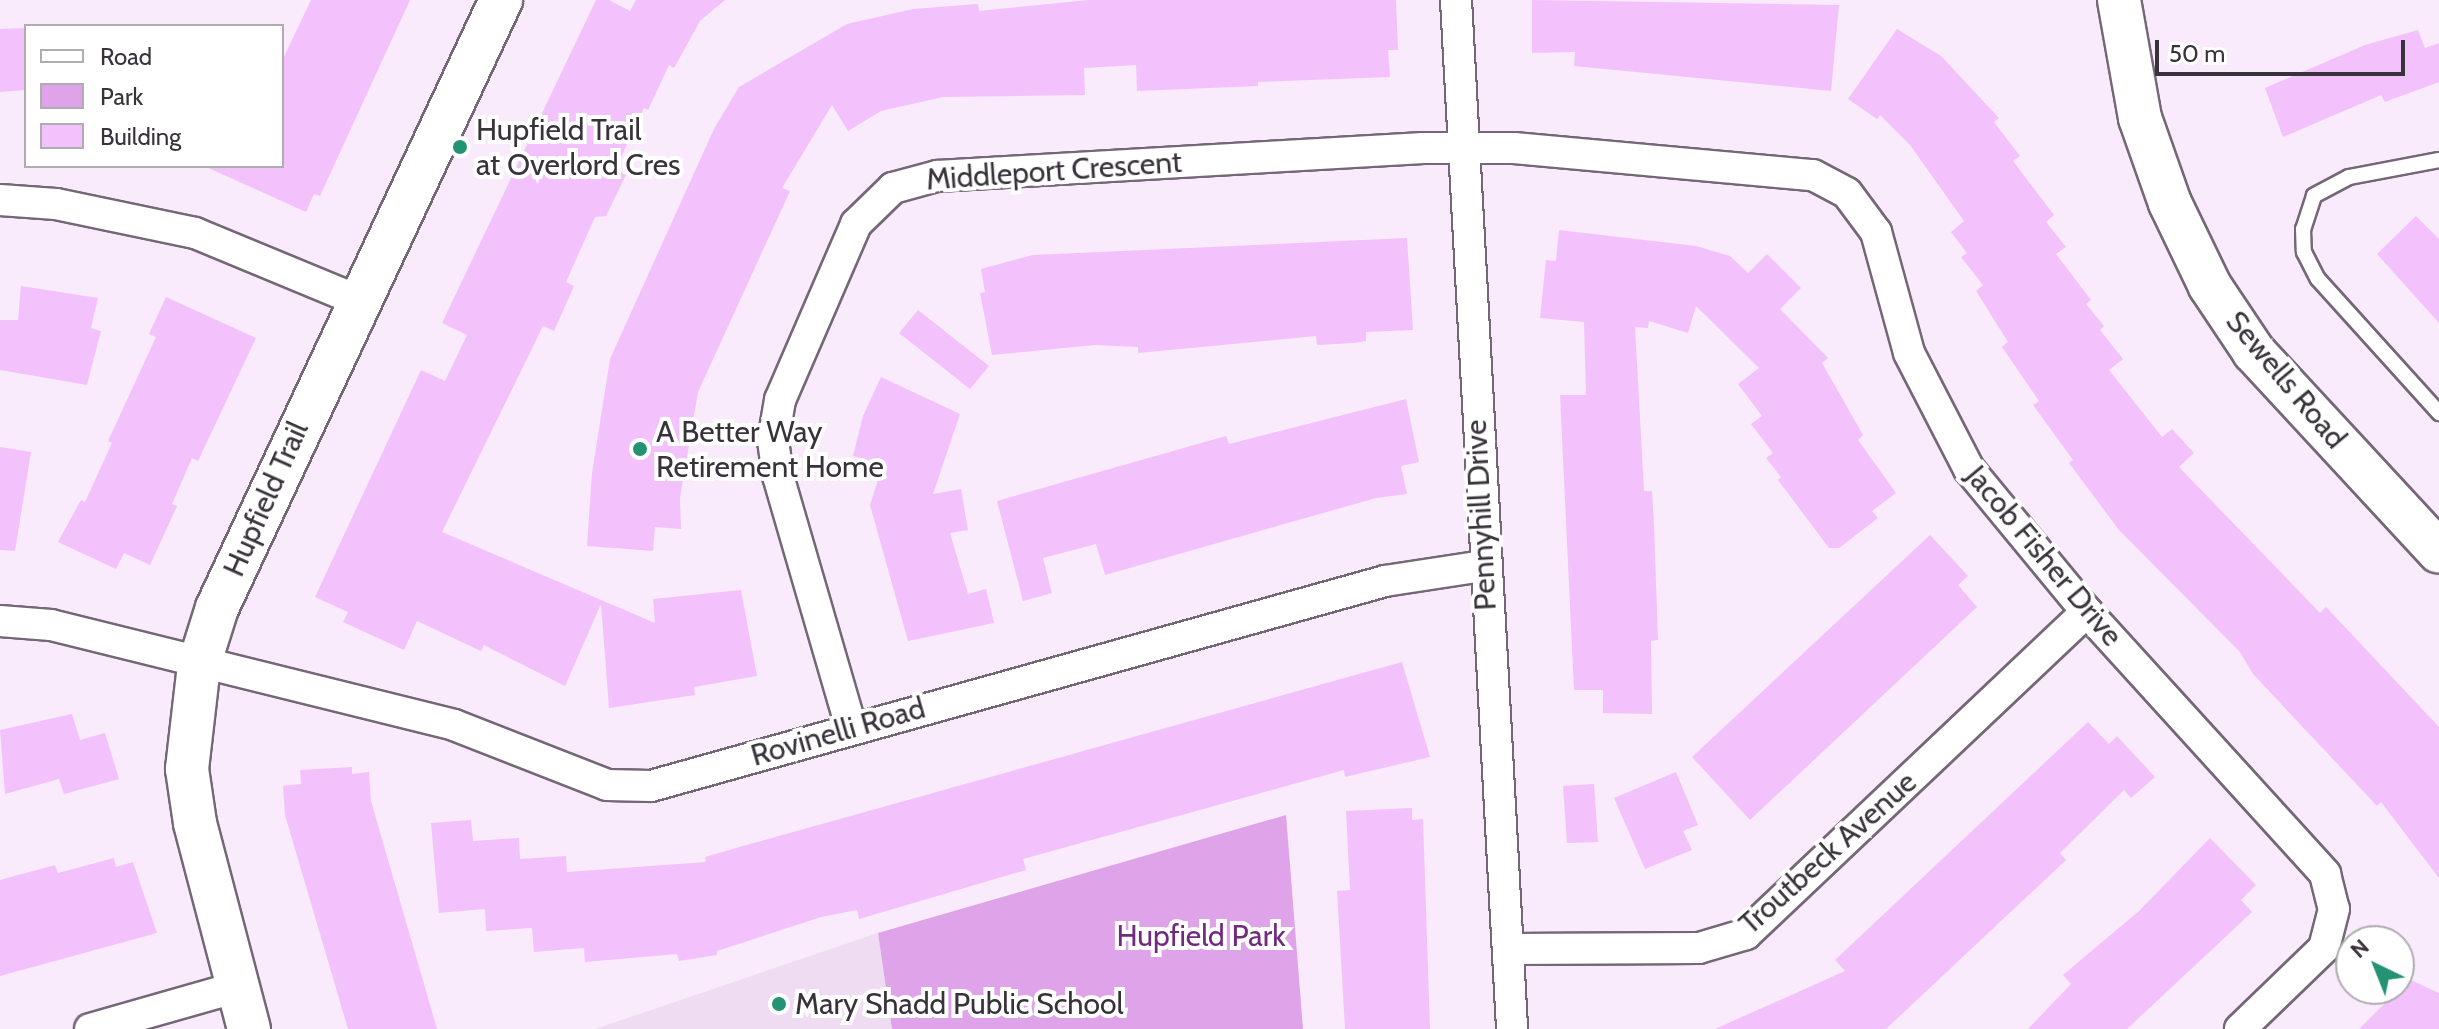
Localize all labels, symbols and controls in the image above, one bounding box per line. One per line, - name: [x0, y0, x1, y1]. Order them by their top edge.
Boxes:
- legend: [24, 24, 284, 168]
- scale bar: [2159, 24, 2409, 74]
- text: 50 m: [2169, 39, 2225, 68]
- text: Road: [100, 42, 152, 71]
- text: Park: [100, 82, 143, 111]
- place label: Hupfield Trail at Overlord Cres: [476, 112, 680, 182]
- text: Building: [100, 122, 181, 151]
- marker: Hupfield Trail at Overlord Cres: [451, 138, 469, 156]
- street label: Middleport Crescent: [925, 144, 1183, 198]
- street label: Sewells Road: [2218, 304, 2354, 456]
- place label: A Better Way Retirement Home: [656, 414, 884, 484]
- street label: Hupfield Trail: [216, 416, 316, 582]
- street label: Pennyhill Drive: [1458, 419, 1504, 611]
- marker: A Better Way Retirement Home: [631, 440, 649, 458]
- street label: Jacob Fisher Drive: [1958, 458, 2130, 654]
- street label: Rovinelli Road: [747, 690, 929, 774]
- street label: Troutbeck Avenue: [1732, 764, 1924, 942]
- park label: Hupfield Park: [1116, 918, 1286, 954]
- north arrow: [2335, 925, 2415, 1005]
- text: N: [2345, 933, 2375, 964]
- place label: Mary Shadd Public School: [795, 986, 1124, 1022]
- marker: Mary Shadd Public School: [770, 995, 788, 1013]

